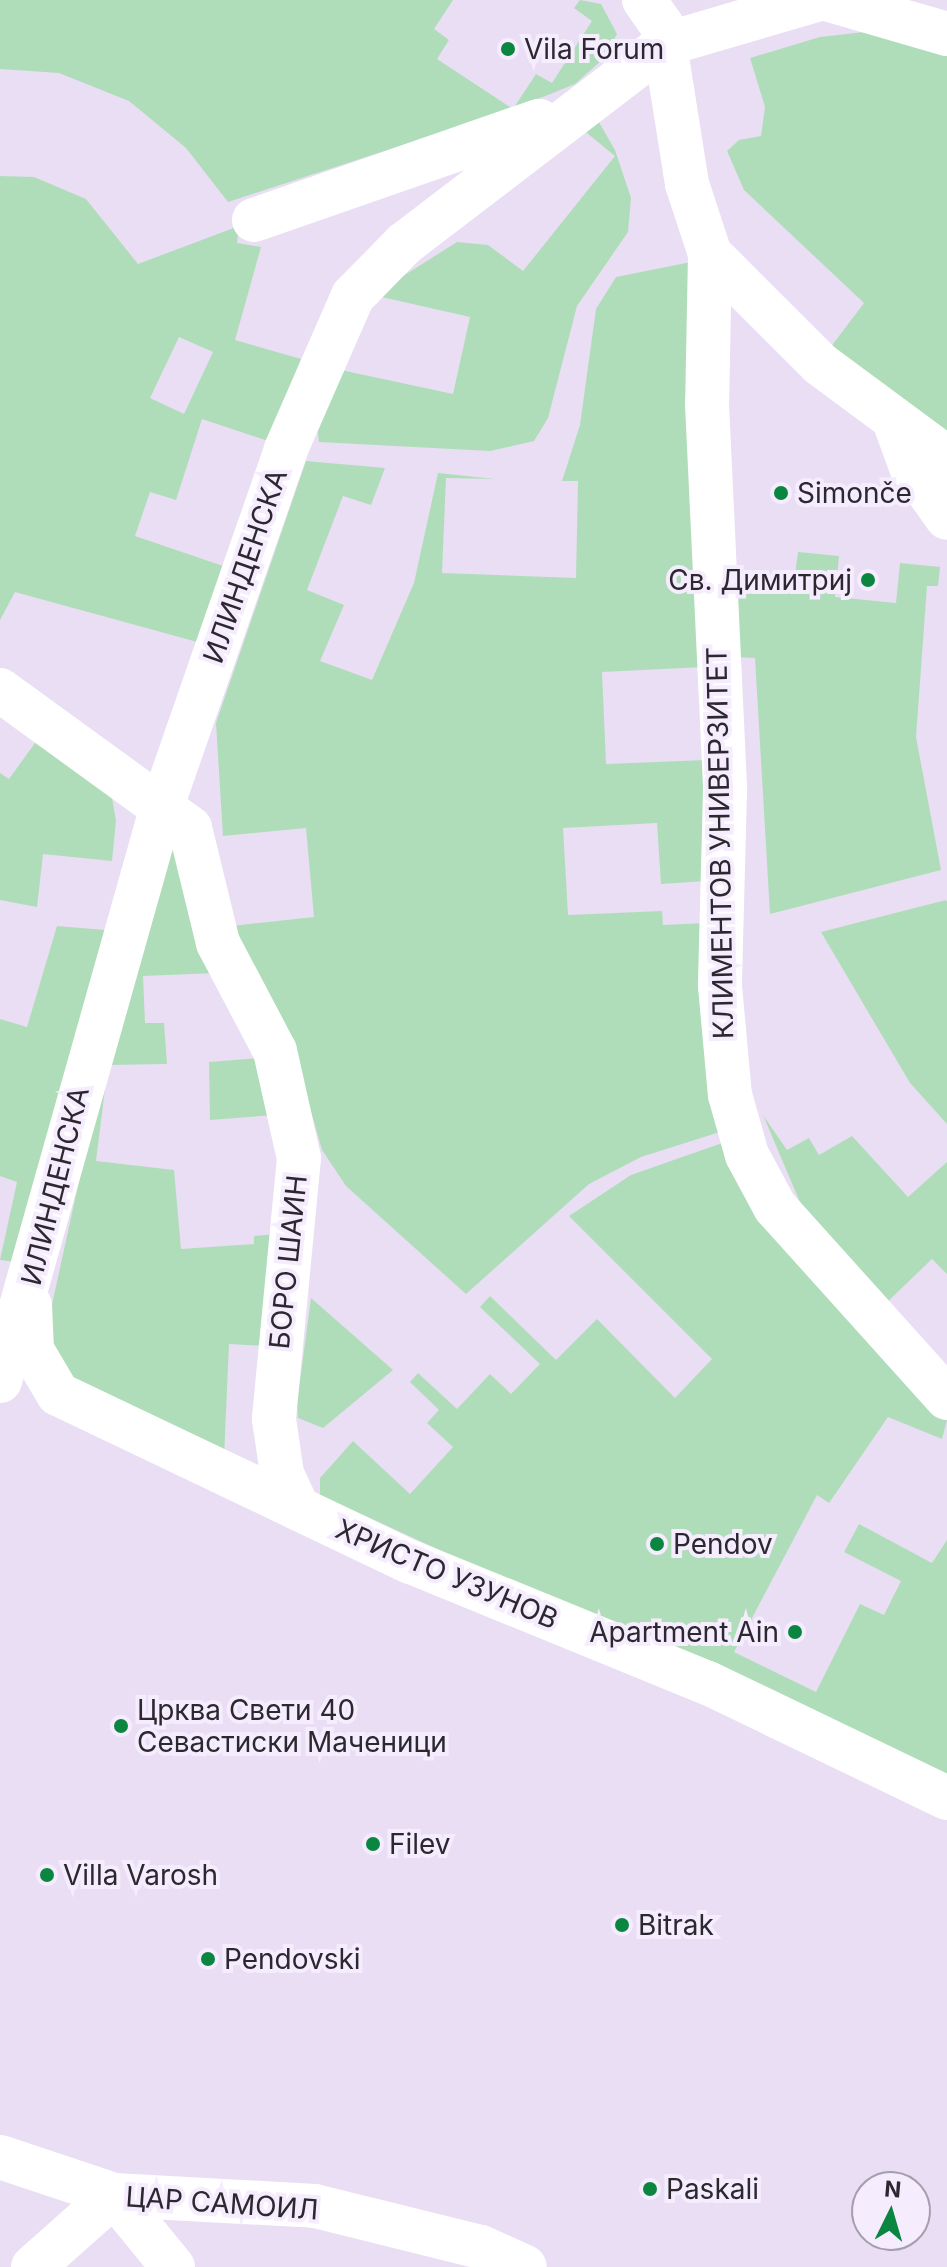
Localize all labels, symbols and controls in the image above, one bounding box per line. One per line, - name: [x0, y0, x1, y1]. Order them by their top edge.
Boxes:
- place label: Vila Forum: [524, 32, 664, 66]
- marker: Vila Forum: [499, 40, 517, 58]
- street label: ИЛИНДЕНСКА: [196, 465, 294, 667]
- place label: Simonče: [797, 476, 912, 510]
- marker: Simonče: [772, 484, 790, 502]
- place label: Св. Димитриј: [668, 563, 852, 597]
- marker: Св. Димитриј: [859, 571, 877, 589]
- street label: КЛИМЕНТОВ УНИВЕРЗИТЕТ: [700, 646, 740, 1040]
- street label: ИЛИНДЕНСКА: [14, 1083, 96, 1289]
- street label: БОРО ШАИН: [262, 1173, 314, 1351]
- street label: ХРИСТО УЗУНОВ: [331, 1512, 563, 1636]
- place label: Pendov: [673, 1527, 773, 1561]
- marker: Pendov: [648, 1535, 666, 1553]
- place label: Apartment Ain: [589, 1615, 779, 1649]
- marker: Apartment Ain: [786, 1623, 804, 1641]
- place label: Црква Свети 40 Севастиски Маченици: [137, 1693, 447, 1759]
- marker: Црква Свети 40 Севастиски Маченици: [112, 1717, 130, 1735]
- place label: Filev: [389, 1827, 451, 1861]
- marker: Filev: [364, 1835, 382, 1853]
- place label: Villa Varosh: [63, 1858, 218, 1892]
- marker: Villa Varosh: [38, 1866, 56, 1884]
- place label: Bitrak: [638, 1908, 714, 1942]
- marker: Bitrak: [613, 1916, 631, 1934]
- place label: Pendovski: [224, 1942, 361, 1976]
- marker: Pendovski: [199, 1950, 217, 1968]
- north arrow: [851, 2171, 931, 2251]
- place label: Paskali: [666, 2172, 759, 2206]
- text: N: [883, 2175, 902, 2203]
- street label: ЦАР САМОИЛ: [124, 2180, 320, 2226]
- marker: Paskali: [641, 2180, 659, 2198]

